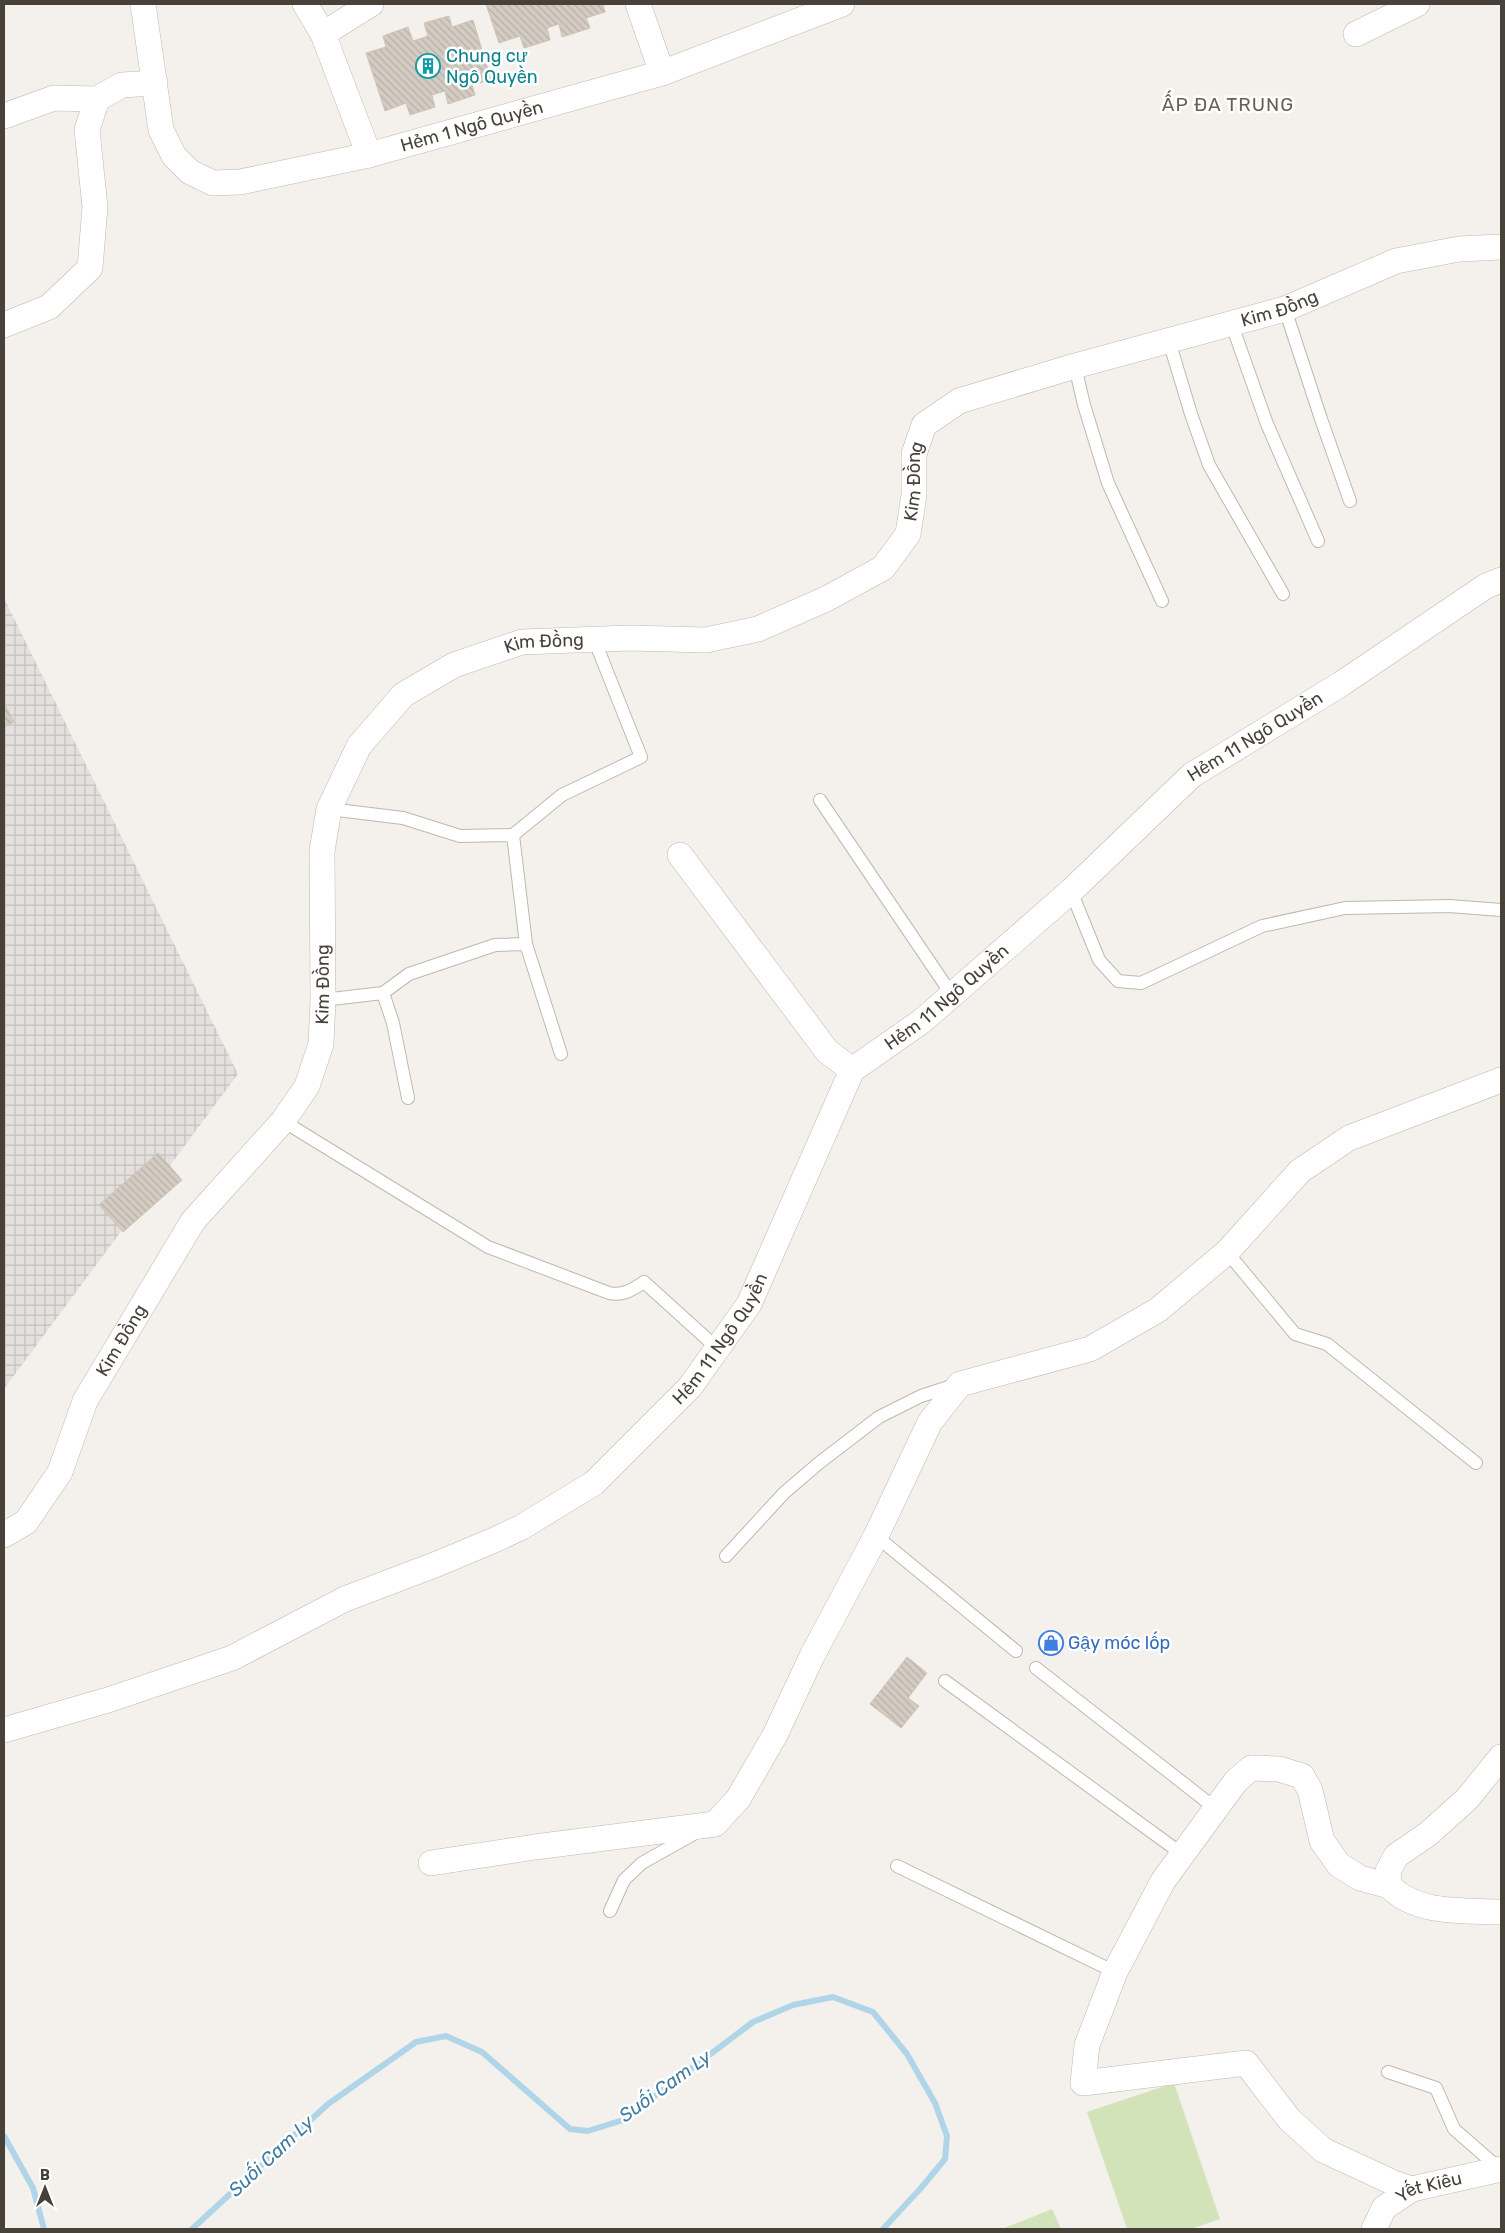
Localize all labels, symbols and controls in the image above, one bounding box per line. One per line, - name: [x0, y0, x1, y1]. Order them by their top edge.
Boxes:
- place label: Chung cư Ngô Quyền: [446, 45, 538, 88]
- building icon: Chung cư Ngô Quyền: [415, 53, 441, 79]
- district label: ẤP ĐA TRUNG: [1162, 90, 1294, 116]
- street label: Hẻm 1 Ngô Quyền: [398, 96, 546, 157]
- street label: Kim Đồng: [1238, 285, 1321, 331]
- street label: Kim Đồng: [899, 438, 929, 523]
- street label: Kim Đồng: [501, 629, 584, 658]
- street label: Hẻm 11 Ngô Quyền: [1183, 687, 1327, 786]
- street label: Hẻm 11 Ngô Quyền: [880, 939, 1013, 1055]
- street label: Kim Đồng: [311, 944, 334, 1025]
- street label: Hẻm 11 Ngô Quyền: [668, 1270, 772, 1409]
- street label: Kim Đồng: [91, 1300, 151, 1380]
- shop icon: Gậy móc lốp: [1038, 1630, 1064, 1656]
- place label: Gậy móc lốp: [1068, 1631, 1170, 1654]
- water label: Suối Cam Ly: [614, 2045, 716, 2127]
- water label: Suối Cam Ly: [224, 2110, 319, 2201]
- north arrow: [20, 2163, 70, 2213]
- text: B: [40, 2167, 50, 2184]
- street label: Yết Kiêu: [1392, 2167, 1464, 2208]

